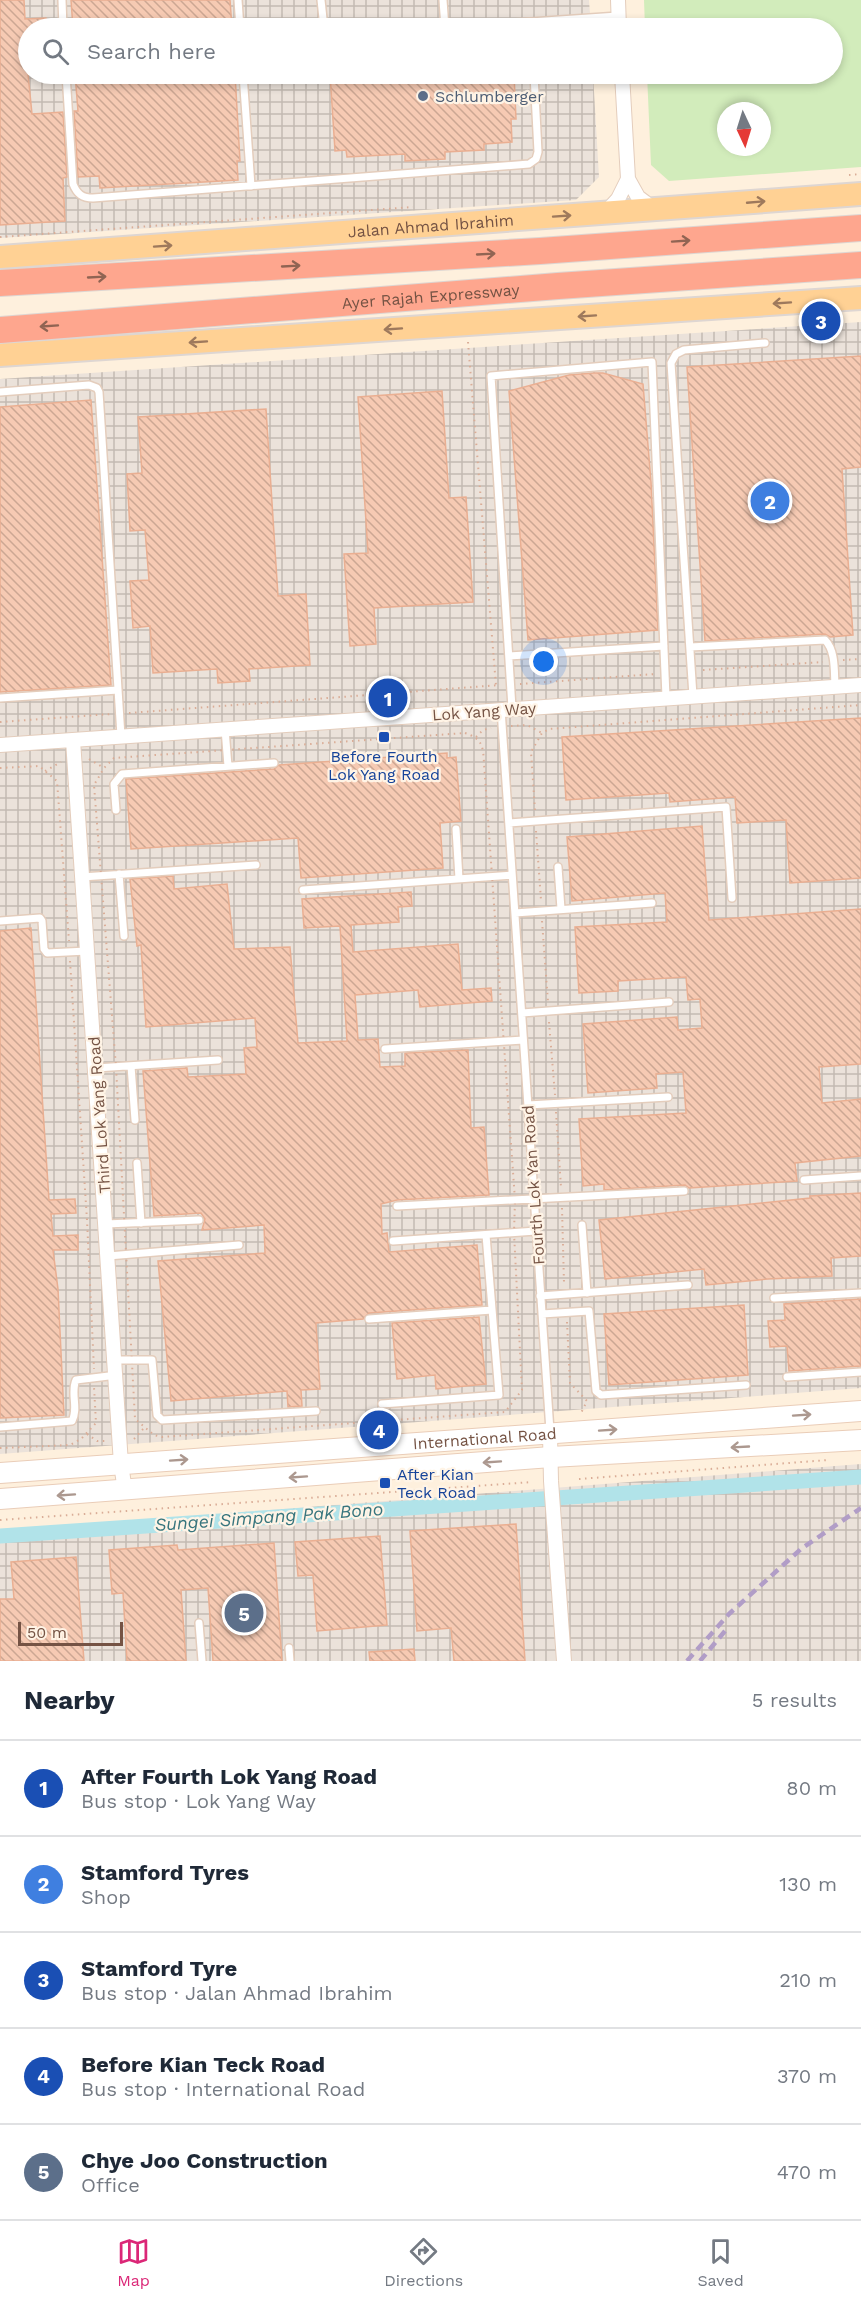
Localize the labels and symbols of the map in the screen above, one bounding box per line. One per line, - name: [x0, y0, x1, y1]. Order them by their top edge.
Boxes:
- place label: Schlumberger: [435, 87, 544, 106]
- marker: Schlumberger: [416, 89, 430, 103]
- north arrow: [717, 102, 771, 156]
- one-way arrow: [745, 196, 765, 207]
- street label: Jalan Ahmad Ibrahim: [347, 210, 515, 242]
- one-way arrow: [551, 211, 571, 222]
- one-way arrow: [670, 235, 690, 246]
- one-way arrow: [153, 240, 173, 251]
- one-way arrow: [476, 249, 496, 260]
- one-way arrow: [281, 260, 301, 271]
- one-way arrow: [86, 272, 106, 283]
- street label: Ayer Rajah Expressway: [341, 280, 521, 313]
- one-way arrow: [772, 298, 792, 309]
- pin: 3: [802, 298, 840, 344]
- one-way arrow: [578, 311, 598, 322]
- one-way arrow: [40, 321, 60, 332]
- one-way arrow: [383, 324, 403, 335]
- one-way arrow: [188, 337, 208, 348]
- pin: 2: [750, 478, 790, 524]
- your location: [529, 647, 558, 676]
- pin: 1: [368, 676, 408, 720]
- street label: Lok Yang Way: [431, 698, 537, 725]
- marker: Before Fourth Lok Yang Road: [377, 730, 391, 744]
- place label: Before Fourth Lok Yang Road: [328, 747, 440, 784]
- street label: Third Lok Yang Road: [85, 1036, 114, 1194]
- street label: Fourth Lok Yan Road: [518, 1104, 549, 1266]
- pin: 4: [360, 1408, 398, 1452]
- one-way arrow: [792, 1410, 812, 1421]
- street label: International Road: [412, 1424, 557, 1453]
- one-way arrow: [598, 1424, 617, 1435]
- one-way arrow: [730, 1441, 750, 1452]
- one-way arrow: [169, 1455, 189, 1466]
- one-way arrow: [483, 1457, 503, 1468]
- place label: After Kian Teck Road: [397, 1465, 476, 1502]
- one-way arrow: [288, 1472, 308, 1483]
- marker: After Kian Teck Road: [378, 1476, 392, 1490]
- one-way arrow: [57, 1489, 77, 1500]
- water label: Sungei Simpang Pak Bono: [154, 1498, 384, 1535]
- pin: 5: [224, 1590, 264, 1636]
- scale bar: [18, 1619, 123, 1646]

